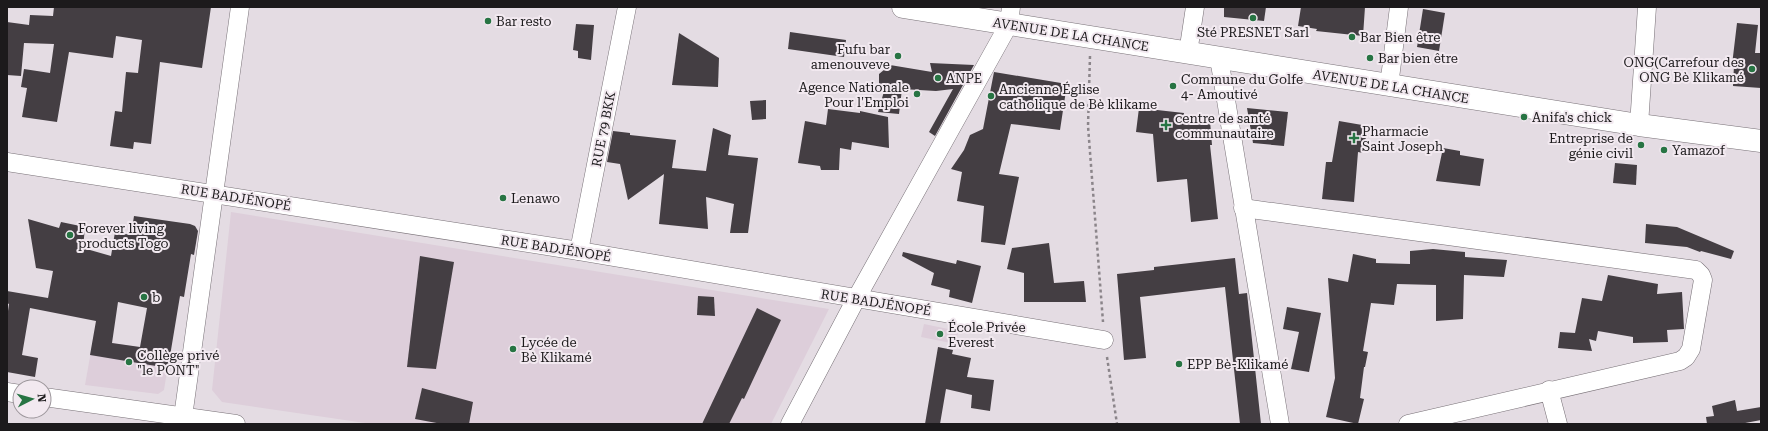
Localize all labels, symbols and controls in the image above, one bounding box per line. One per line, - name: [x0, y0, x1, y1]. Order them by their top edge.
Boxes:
- marker: Sté PRESNET Sarl: [1248, 13, 1258, 23]
- place label: Bar resto: [496, 14, 552, 29]
- street label: AVENUE DE LA CHANCE: [992, 15, 1150, 54]
- marker: Bar resto: [483, 16, 493, 26]
- place label: Sté PRESNET Sarl: [1197, 25, 1309, 40]
- place label: Bar Bien être: [1360, 30, 1440, 45]
- marker: Bar Bien être: [1347, 32, 1357, 42]
- place label: Fufu bar amenouveve: [811, 42, 891, 72]
- marker: Fufu bar amenouveve: [893, 51, 903, 61]
- place label: Bar bien être: [1378, 51, 1458, 66]
- marker: Bar bien être: [1365, 53, 1375, 63]
- place label: ONG(Carrefour des ONG Bè Klikamé: [1624, 55, 1744, 85]
- marker: ONG(Carrefour des ONG Bè Klikamé: [1747, 64, 1757, 74]
- street label: AVENUE DE LA CHANCE: [1312, 67, 1470, 106]
- place label: ANPE: [946, 71, 982, 86]
- place label: Commune du Golfe 4- Amoutivé: [1181, 72, 1303, 102]
- marker: ANPE: [933, 73, 943, 83]
- place label: Agence Nationale Pour l'Emploi: [799, 80, 909, 110]
- place label: Ancienne Église catholique de Bè klikame: [999, 81, 1157, 112]
- marker: Commune du Golfe 4- Amoutivé: [1168, 81, 1178, 91]
- marker: Agence Nationale Pour l'Emploi: [912, 89, 922, 99]
- street label: RUE 79 BKK: [589, 90, 618, 168]
- marker: Ancienne Église catholique de Bè klikame: [986, 91, 996, 101]
- place label: Anifa's chick: [1532, 110, 1612, 125]
- place label: centre de santé communautaire: [1175, 111, 1274, 141]
- marker: Anifa's chick: [1519, 112, 1529, 122]
- marker: centre de santé communautaire: [1160, 119, 1172, 131]
- place label: Pharmacie Saint Joseph: [1362, 124, 1444, 154]
- place label: Entreprise de génie civil: [1549, 131, 1633, 161]
- marker: Pharmacie Saint Joseph: [1349, 133, 1359, 143]
- marker: Entreprise de génie civil: [1636, 140, 1646, 150]
- place label: Yamazof: [1672, 143, 1726, 158]
- marker: Yamazof: [1659, 145, 1669, 155]
- street label: RUE BADJÉNOPÉ: [180, 180, 292, 214]
- place label: Lenawo: [511, 191, 560, 206]
- marker: Lenawo: [498, 193, 508, 203]
- place label: Forever living products Togo: [78, 221, 169, 251]
- marker: Forever living products Togo: [65, 230, 75, 240]
- street label: RUE BADJÉNOPÉ: [500, 231, 612, 265]
- street label: RUE BADJÉNOPÉ: [820, 285, 932, 319]
- place label: b: [152, 290, 160, 305]
- marker: b: [139, 292, 149, 302]
- place label: École Privée Everest: [948, 319, 1026, 350]
- marker: École Privée Everest: [935, 329, 945, 339]
- place label: Lycée de Bè Klikamé: [521, 335, 592, 365]
- marker: Lycée de Bè Klikamé: [508, 344, 518, 354]
- place label: Collège privé "le PONT": [137, 348, 219, 378]
- marker: Collège privé "le PONT": [124, 357, 134, 367]
- place label: EPP Bè-Klikamé: [1187, 357, 1288, 372]
- marker: EPP Bè-Klikamé: [1174, 359, 1184, 369]
- north arrow: [12, 379, 52, 419]
- text: N: [35, 393, 48, 403]

